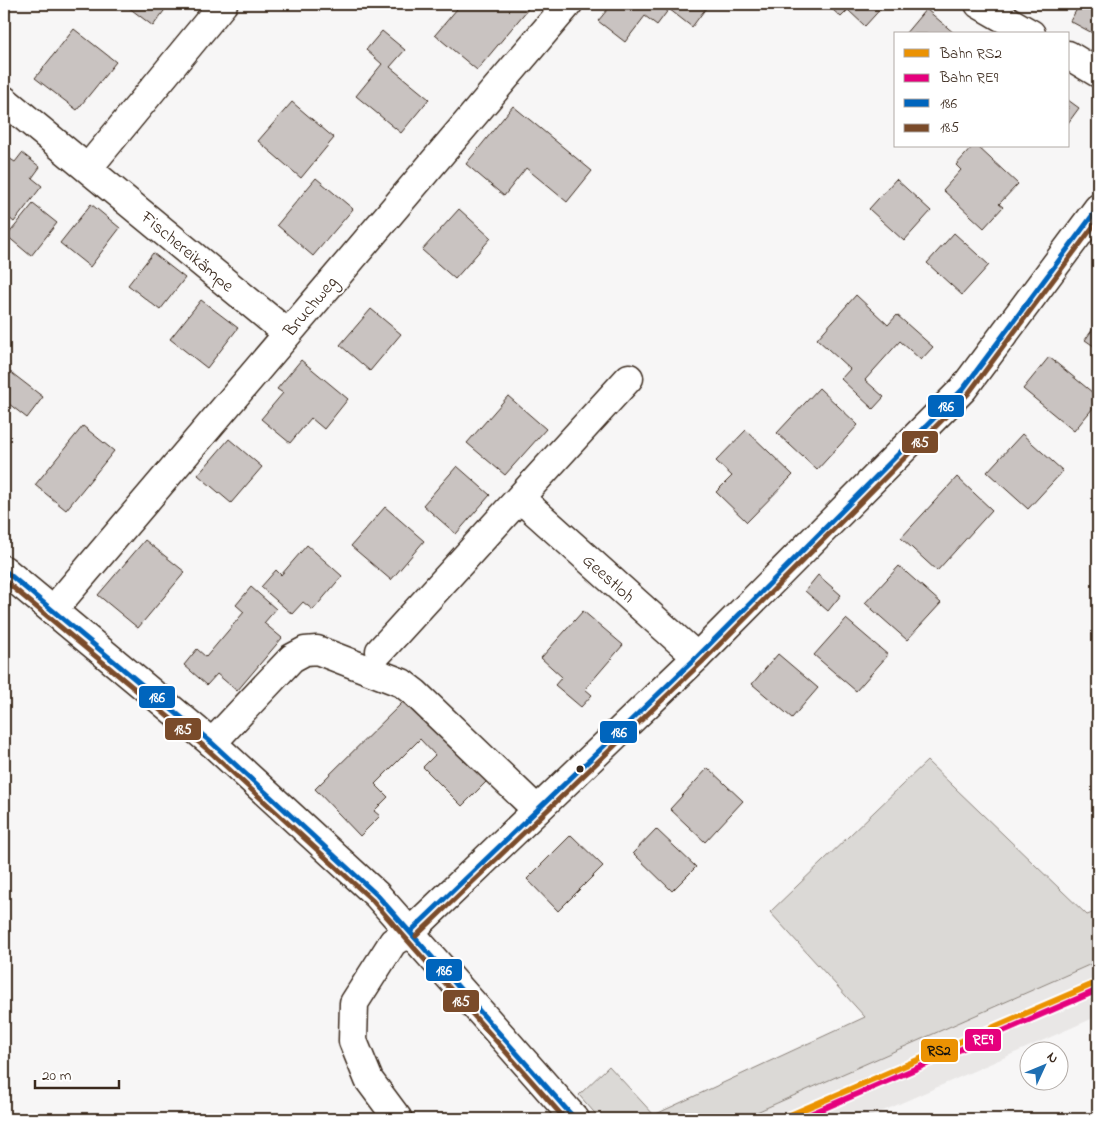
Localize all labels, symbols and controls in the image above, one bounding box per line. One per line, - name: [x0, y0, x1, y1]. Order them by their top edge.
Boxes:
- legend: [894, 32, 1070, 148]
- text: Bahn RS2: [939, 43, 1002, 65]
- text: Bahn RE9: [939, 67, 999, 89]
- text: 186: [940, 93, 957, 115]
- text: 185: [940, 117, 959, 139]
- street label: Fischereikämpe: [134, 205, 240, 300]
- street label: Bruchweg: [278, 271, 346, 345]
- line badge: 186: [927, 394, 965, 418]
- text: 186: [938, 397, 955, 418]
- line badge: 185: [901, 430, 939, 454]
- text: 185: [911, 433, 929, 454]
- street label: Geestloh: [576, 549, 640, 610]
- line badge: 186: [138, 685, 176, 709]
- text: 186: [149, 688, 166, 709]
- line badge: 185: [164, 717, 202, 741]
- text: 185: [174, 720, 192, 741]
- line badge: 186: [599, 720, 638, 744]
- text: 186: [611, 723, 628, 744]
- unlabelled marker: [575, 764, 585, 774]
- line badge: 186: [425, 958, 463, 982]
- text: 186: [436, 961, 453, 982]
- line badge: 185: [442, 989, 480, 1013]
- text: 185: [452, 992, 470, 1013]
- line badge: RE9: [964, 1028, 1002, 1052]
- text: RE9: [972, 1030, 994, 1051]
- line badge: RS2: [920, 1038, 959, 1063]
- north arrow: [1020, 1040, 1070, 1090]
- text: RS2: [926, 1041, 951, 1062]
- text: N: [1041, 1047, 1063, 1069]
- scale bar: [35, 1058, 119, 1090]
- text: 20 m: [42, 1065, 72, 1087]

